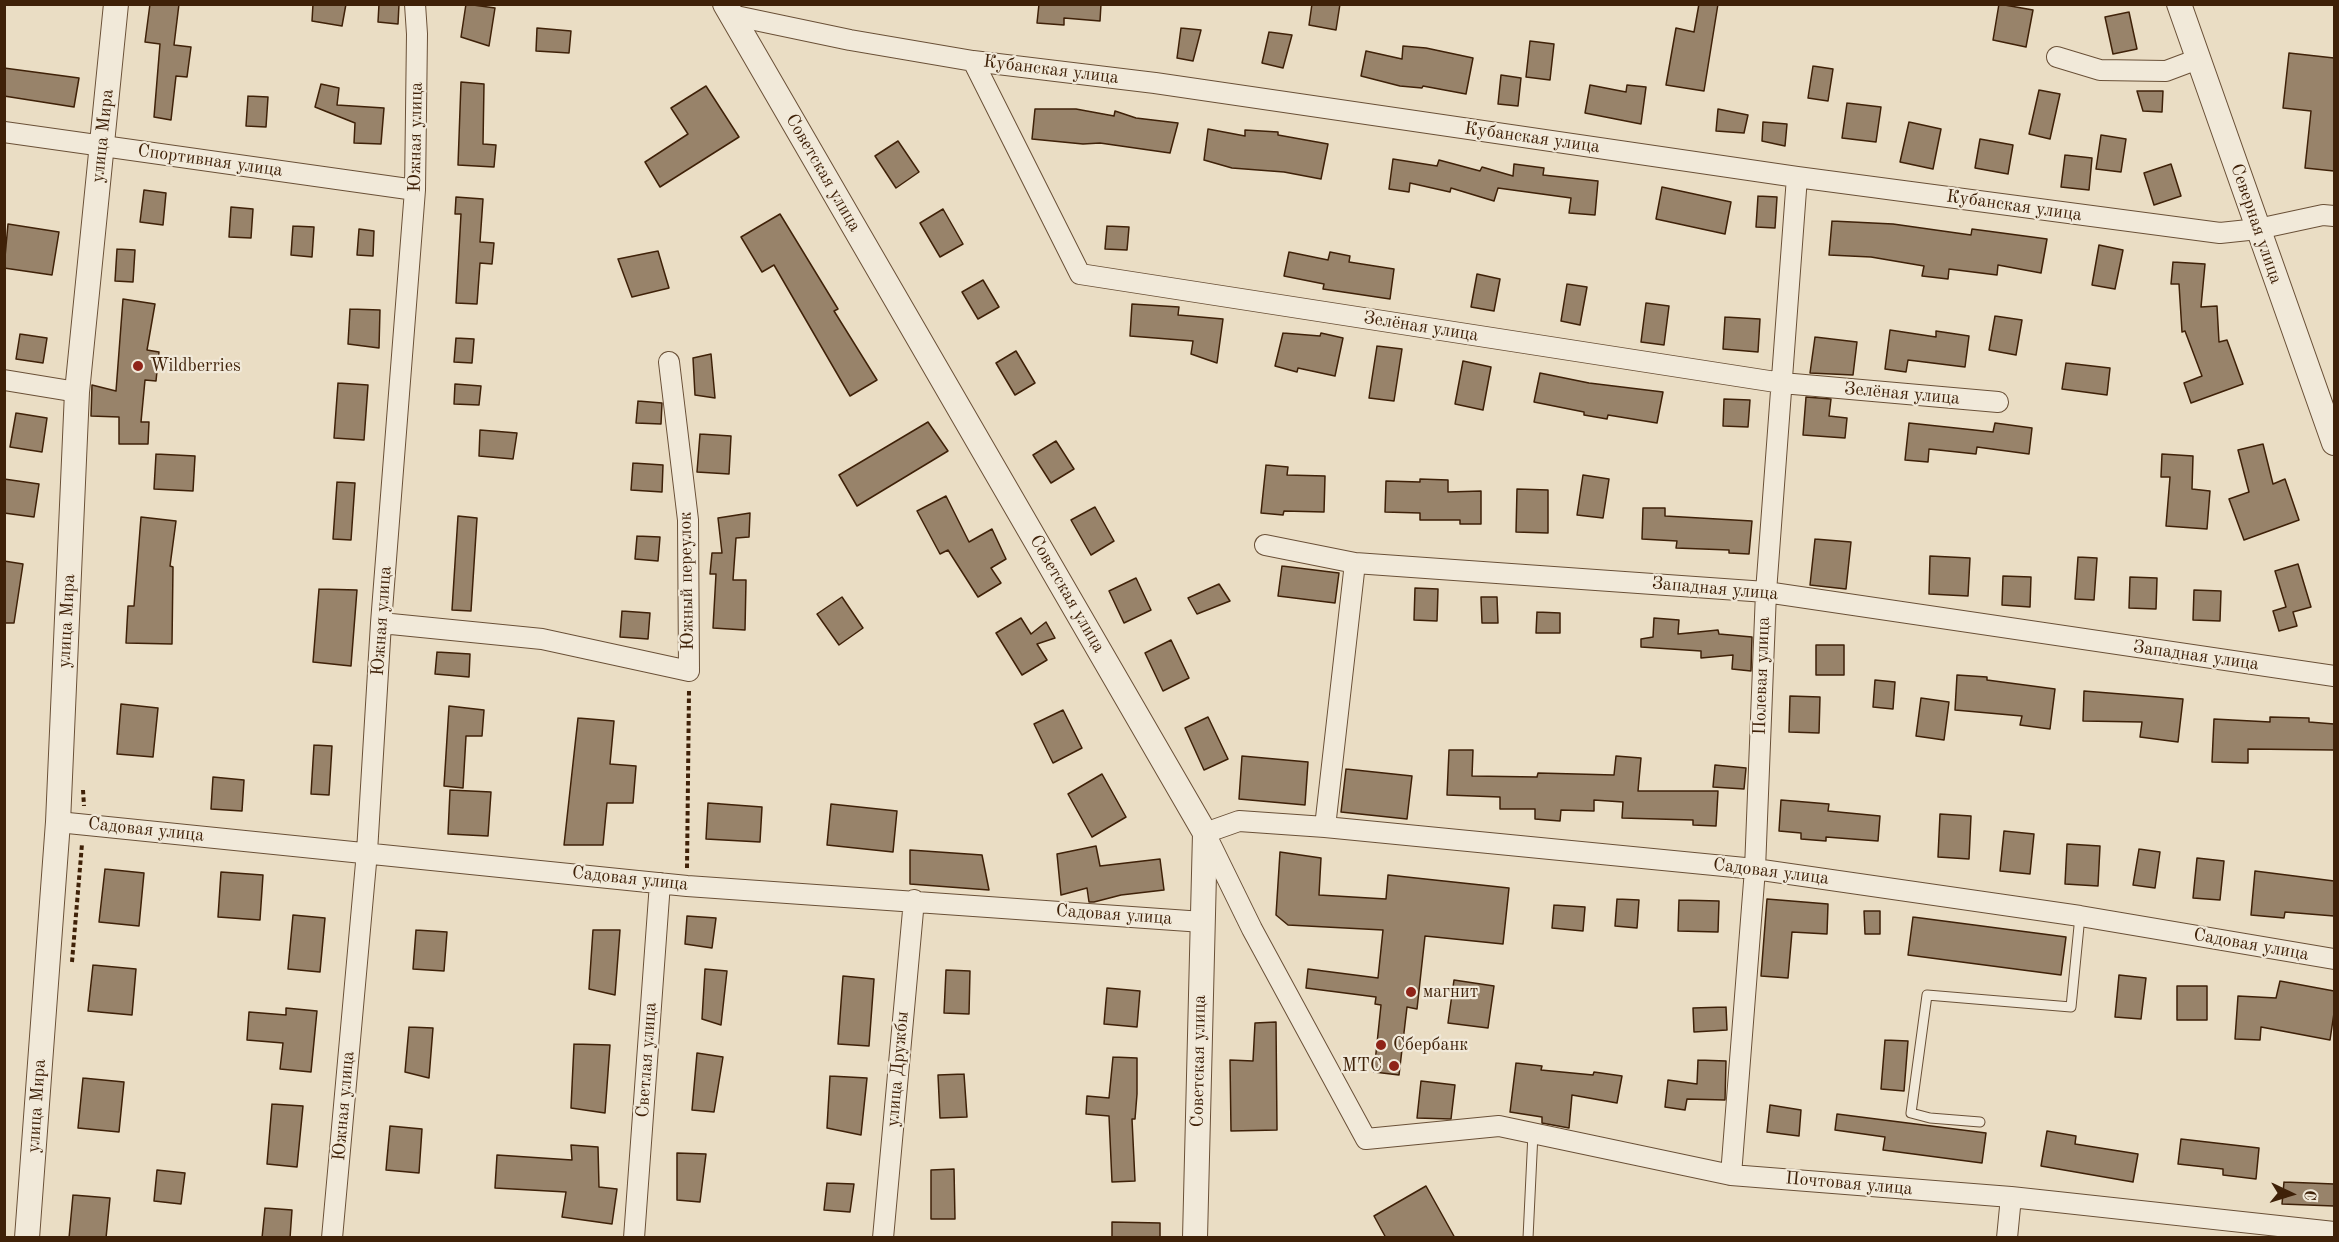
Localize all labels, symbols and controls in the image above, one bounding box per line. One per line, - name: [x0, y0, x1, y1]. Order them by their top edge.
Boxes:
- street label: Кубанская улица: [982, 51, 1120, 89]
- street label: Южная улица: [404, 82, 428, 192]
- street label: улица Мира: [87, 88, 119, 184]
- street label: Советская улица: [780, 110, 866, 236]
- street label: Кубанская улица: [1463, 118, 1601, 158]
- street label: Спортивная улица: [136, 140, 284, 182]
- street label: Северная улица: [2225, 161, 2287, 287]
- street label: Кубанская улица: [1945, 186, 2083, 226]
- street label: Зелёная улица: [1362, 307, 1480, 347]
- place label: Wildberries: [150, 355, 241, 377]
- marker: Wildberries: [131, 359, 145, 373]
- street label: Зелёная улица: [1843, 378, 1961, 410]
- street label: Южный переулок: [675, 511, 699, 651]
- street label: Советская улица: [1024, 531, 1110, 657]
- street label: Южная улица: [367, 565, 397, 677]
- street label: улица Мира: [54, 573, 80, 669]
- street label: Западная улица: [1651, 573, 1779, 605]
- street label: Полевая улица: [1749, 616, 1775, 736]
- street label: Западная улица: [2132, 636, 2260, 676]
- street label: Садовая улица: [87, 813, 205, 847]
- street label: Садовая улица: [1712, 854, 1830, 890]
- street label: Садовая улица: [571, 862, 689, 896]
- street label: Садовая улица: [1055, 900, 1173, 930]
- street label: Садовая улица: [2192, 924, 2310, 966]
- place label: магнит: [1423, 981, 1478, 1003]
- marker: магнит: [1404, 985, 1418, 999]
- street label: Советская улица: [1187, 995, 1211, 1127]
- street label: Светлая улица: [632, 1002, 662, 1118]
- street label: улица Дружбы: [882, 1010, 914, 1128]
- place label: Сбербанк: [1393, 1034, 1468, 1056]
- marker: Сбербанк: [1374, 1038, 1388, 1052]
- street label: Южная улица: [328, 1050, 360, 1162]
- place label: МТС: [1342, 1055, 1382, 1077]
- street label: улица Мира: [23, 1058, 51, 1154]
- marker: МТС: [1387, 1059, 1401, 1073]
- north arrow: [2261, 1164, 2321, 1224]
- street label: Почтовая улица: [1785, 1168, 1913, 1200]
- text: С: [2301, 1189, 2317, 1201]

